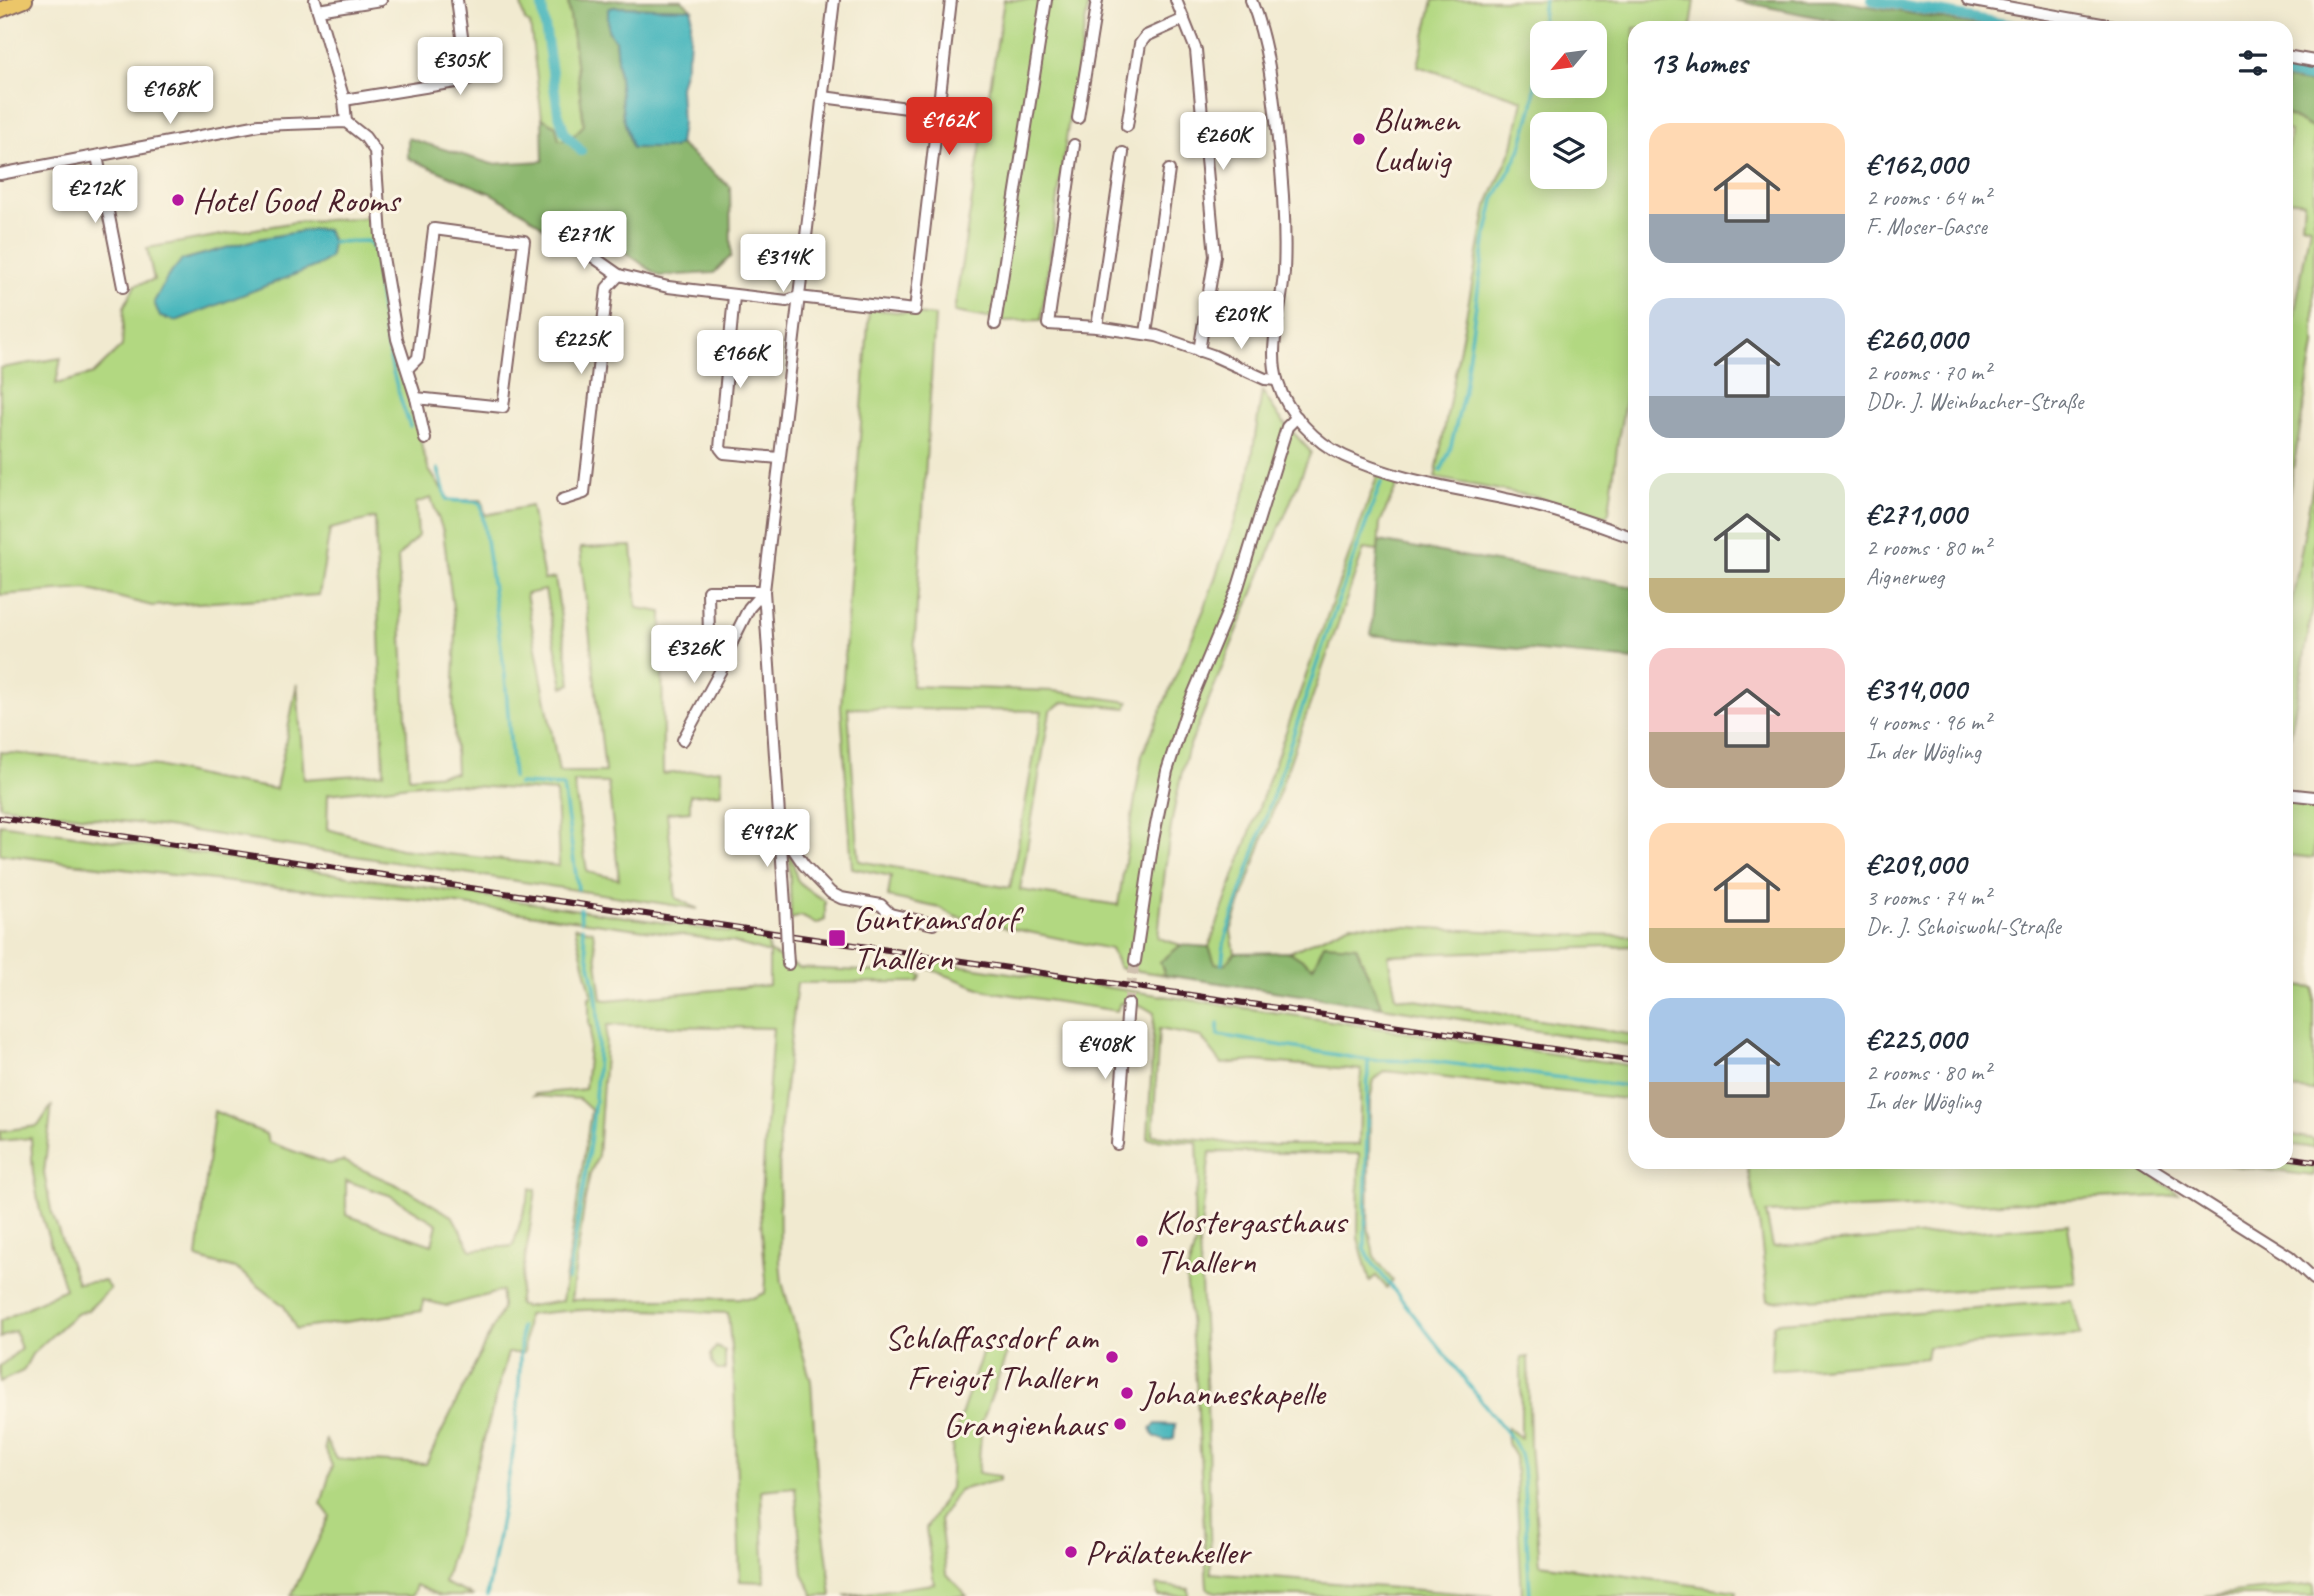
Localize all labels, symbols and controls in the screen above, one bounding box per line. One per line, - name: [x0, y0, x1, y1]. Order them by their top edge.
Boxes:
- north arrow: [1530, 21, 1606, 98]
- map controls: [1530, 21, 1607, 189]
- pin: €305K: [411, 38, 509, 97]
- text: 13 homes: [1649, 44, 1747, 82]
- icon: filters: [2234, 44, 2272, 82]
- text: €305K: [434, 45, 486, 74]
- pin: €168K: [121, 66, 219, 126]
- text: €168K: [143, 74, 197, 103]
- pin: €162K: [900, 97, 998, 157]
- place label: Blumen Ludwig: [1373, 97, 1461, 182]
- text: €162K: [922, 105, 976, 134]
- button: layers: [1530, 112, 1607, 189]
- pin: €260K: [1174, 113, 1272, 172]
- text: €260K: [1196, 120, 1250, 149]
- marker: Blumen Ludwig: [1351, 131, 1367, 147]
- text: €162,000: [1866, 145, 1967, 183]
- icon: home: [1705, 151, 1789, 235]
- pin: €212K: [46, 166, 144, 225]
- text: €212K: [68, 173, 122, 202]
- place label: Hotel Good Rooms: [192, 178, 402, 223]
- text: 2 rooms · 64 m²: [1866, 183, 1990, 212]
- marker: Hotel Good Rooms: [170, 192, 186, 208]
- pin: €271K: [535, 212, 633, 271]
- text: F. Moser-Gasse: [1866, 212, 1987, 241]
- text: €271K: [558, 219, 611, 248]
- pin: €314K: [734, 234, 832, 294]
- text: €314K: [756, 242, 810, 271]
- pin: €209K: [1192, 292, 1290, 351]
- text: €209K: [1215, 299, 1267, 328]
- pin: €225K: [532, 316, 630, 376]
- text: €260,000: [1866, 320, 1967, 358]
- text: €225K: [555, 324, 607, 353]
- icon: home: [1705, 326, 1789, 410]
- pin: €166K: [691, 330, 789, 390]
- text: €166K: [713, 338, 767, 367]
- text: 2 rooms · 70 m²: [1866, 358, 1990, 387]
- text: DDr. J. Weinbacher-Straße: [1866, 387, 2083, 416]
- text: €271,000: [1866, 495, 1966, 533]
- icon: home: [1705, 501, 1789, 585]
- text: 2 rooms · 80 m²: [1866, 533, 1990, 562]
- text: Aignerweg: [1866, 562, 1944, 591]
- pin: €326K: [645, 626, 743, 685]
- text: €326K: [667, 633, 721, 662]
- text: €314,000: [1866, 670, 1966, 708]
- icon: home: [1705, 676, 1789, 760]
- text: 4 rooms · 96 m²: [1866, 708, 1990, 737]
- text: In der Wögling: [1866, 737, 1981, 766]
- pin: €492K: [718, 810, 816, 869]
- text: €492K: [741, 817, 793, 846]
- text: €209,000: [1866, 845, 1966, 883]
- icon: home: [1705, 851, 1789, 935]
- text: 3 rooms · 74 m²: [1866, 883, 1990, 912]
- place label: Guntramsdorf Thallern: [853, 896, 1024, 981]
- text: Dr. J. Schoiswohl-Straße: [1866, 912, 2061, 941]
- marker: Guntramsdorf Thallern: [827, 928, 847, 948]
- text: €225,000: [1866, 1020, 1966, 1058]
- pin: €408K: [1056, 1021, 1154, 1081]
- icon: home: [1705, 1026, 1789, 1110]
- text: €408K: [1078, 1029, 1132, 1058]
- text: 2 rooms · 80 m²: [1866, 1058, 1990, 1087]
- text: In der Wögling: [1866, 1087, 1981, 1116]
- place label: Klostergasthaus Thallern: [1156, 1199, 1349, 1284]
- marker: Klostergasthaus Thallern: [1134, 1233, 1150, 1249]
- place label: Schlaffassdorf am Freigut Thallern: [884, 1315, 1099, 1400]
- marker: Schlaffassdorf am Freigut Thallern: [1104, 1349, 1120, 1365]
- place label: Johanneskapelle: [1139, 1371, 1327, 1416]
- marker: Johanneskapelle: [1119, 1385, 1135, 1401]
- place label: Grangienhaus: [943, 1402, 1109, 1447]
- marker: Grangienhaus: [1112, 1416, 1128, 1432]
- place label: Prälatenkeller: [1085, 1530, 1252, 1575]
- marker: Prälatenkeller: [1063, 1544, 1079, 1560]

